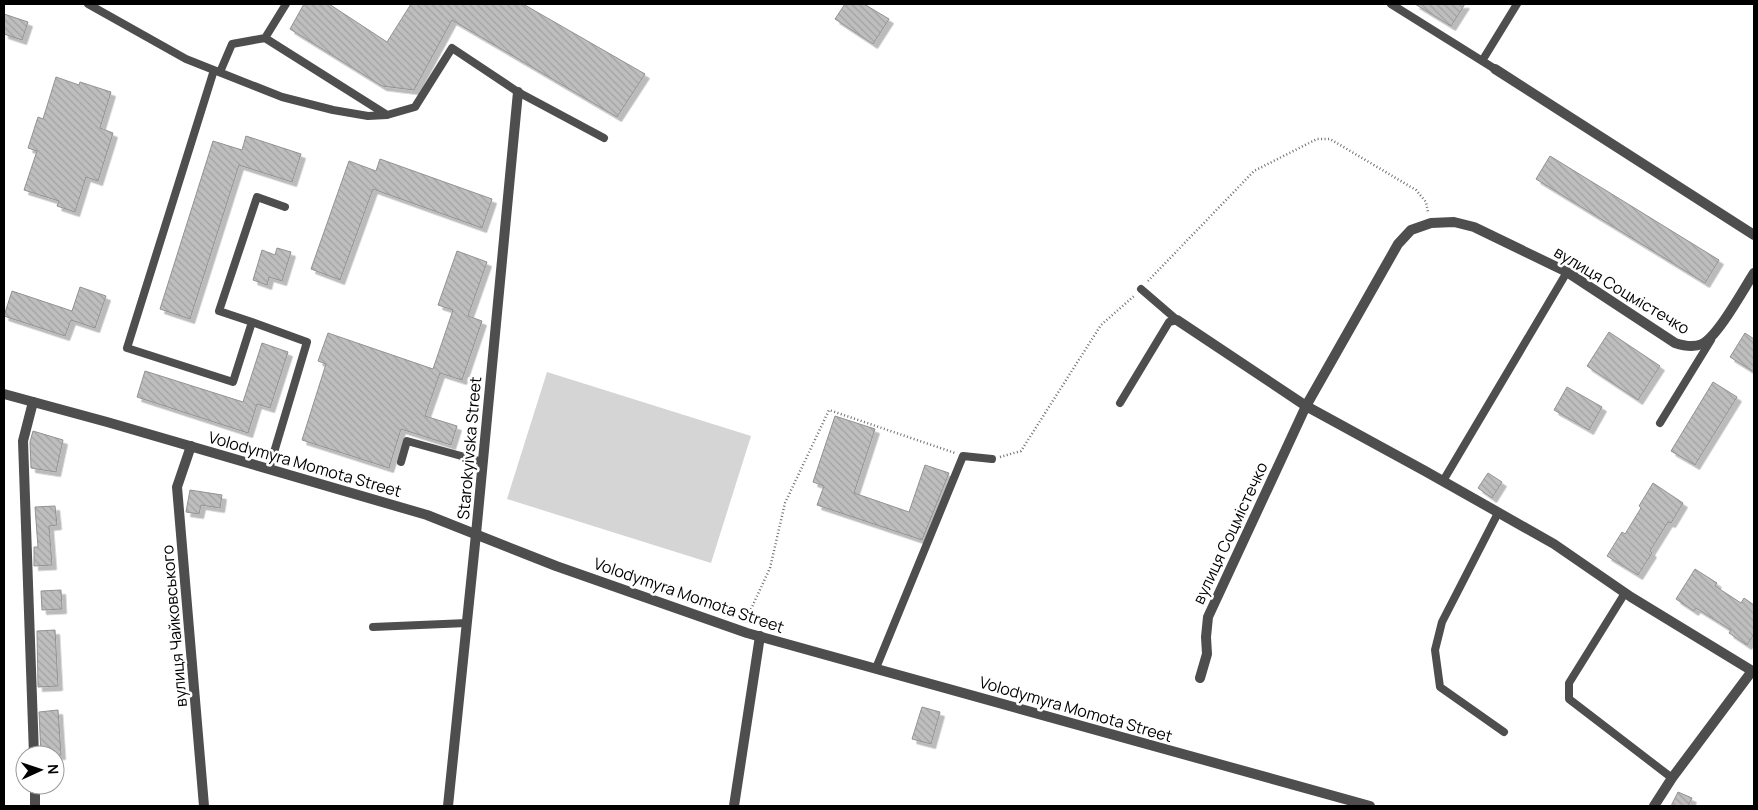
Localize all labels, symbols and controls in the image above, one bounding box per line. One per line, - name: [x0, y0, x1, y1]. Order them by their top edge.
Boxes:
- street label: вулиця Соцмістечко: [1550, 241, 1694, 339]
- street label: Starokyivska Street: [452, 376, 486, 520]
- street label: Volodymyra Momota Street: [206, 426, 404, 502]
- street label: вулиця Соцмістечко: [1187, 458, 1273, 608]
- street label: вулиця Чайковського: [156, 544, 192, 708]
- street label: Volodymyra Momota Street: [591, 552, 787, 638]
- street label: Volodymyra Momota Street: [977, 671, 1175, 747]
- north arrow: [15, 745, 65, 795]
- text: N: [44, 764, 63, 775]

